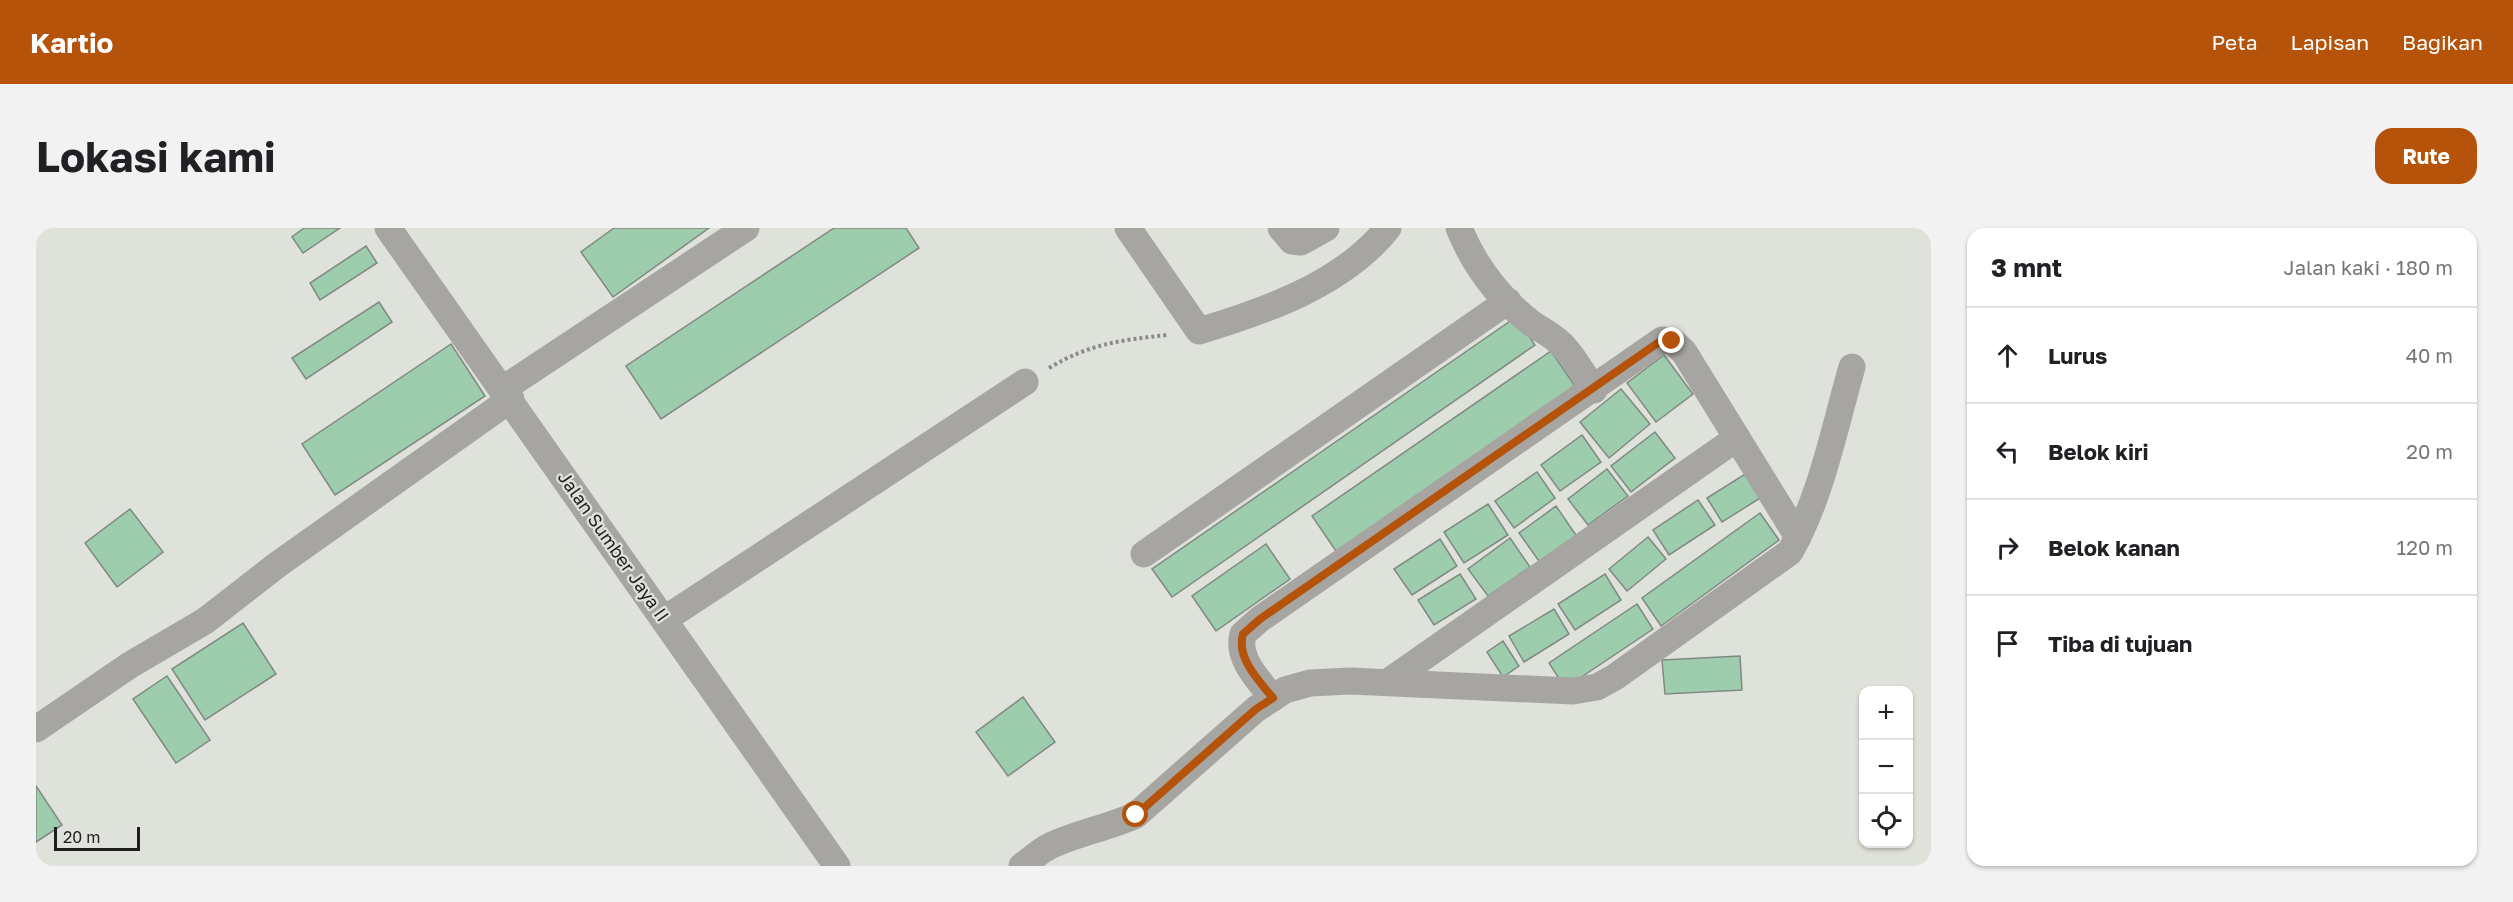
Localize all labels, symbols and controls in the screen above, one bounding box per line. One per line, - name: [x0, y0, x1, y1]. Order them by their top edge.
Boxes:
- text: Kartio: [30, 26, 113, 59]
- text: Peta: [2212, 29, 2258, 55]
- text: Lapisan: [2291, 29, 2369, 55]
- text: Bagikan: [2402, 29, 2483, 55]
- button: Rute: [2375, 128, 2477, 184]
- text: Lokasi kami: [36, 131, 276, 181]
- text: 3 mnt: [1991, 252, 2062, 283]
- text: Jalan kaki · 180 m: [2284, 255, 2453, 279]
- route end: [1658, 327, 1684, 353]
- icon: ahead: [1991, 339, 2024, 372]
- text: Lurus: [2048, 342, 2107, 369]
- text: 40 m: [2406, 343, 2453, 367]
- icon: left: [1991, 435, 2024, 468]
- text: Belok kiri: [2048, 438, 2149, 465]
- text: 20 m: [2406, 439, 2453, 463]
- street label: Jalan Sumber Jaya II: [554, 467, 674, 625]
- icon: right: [1991, 531, 2024, 564]
- text: Belok kanan: [2048, 534, 2180, 561]
- text: 120 m: [2397, 535, 2453, 559]
- icon: arrive: [1991, 627, 2024, 660]
- text: Tiba di tujuan: [2048, 630, 2192, 657]
- map controls: [1859, 686, 1913, 848]
- button: +: [1859, 686, 1913, 740]
- button: −: [1859, 740, 1913, 794]
- button: locate: [1859, 794, 1913, 848]
- route start: [1122, 801, 1148, 827]
- scale bar: [54, 824, 140, 852]
- text: 20 m: [63, 827, 100, 847]

